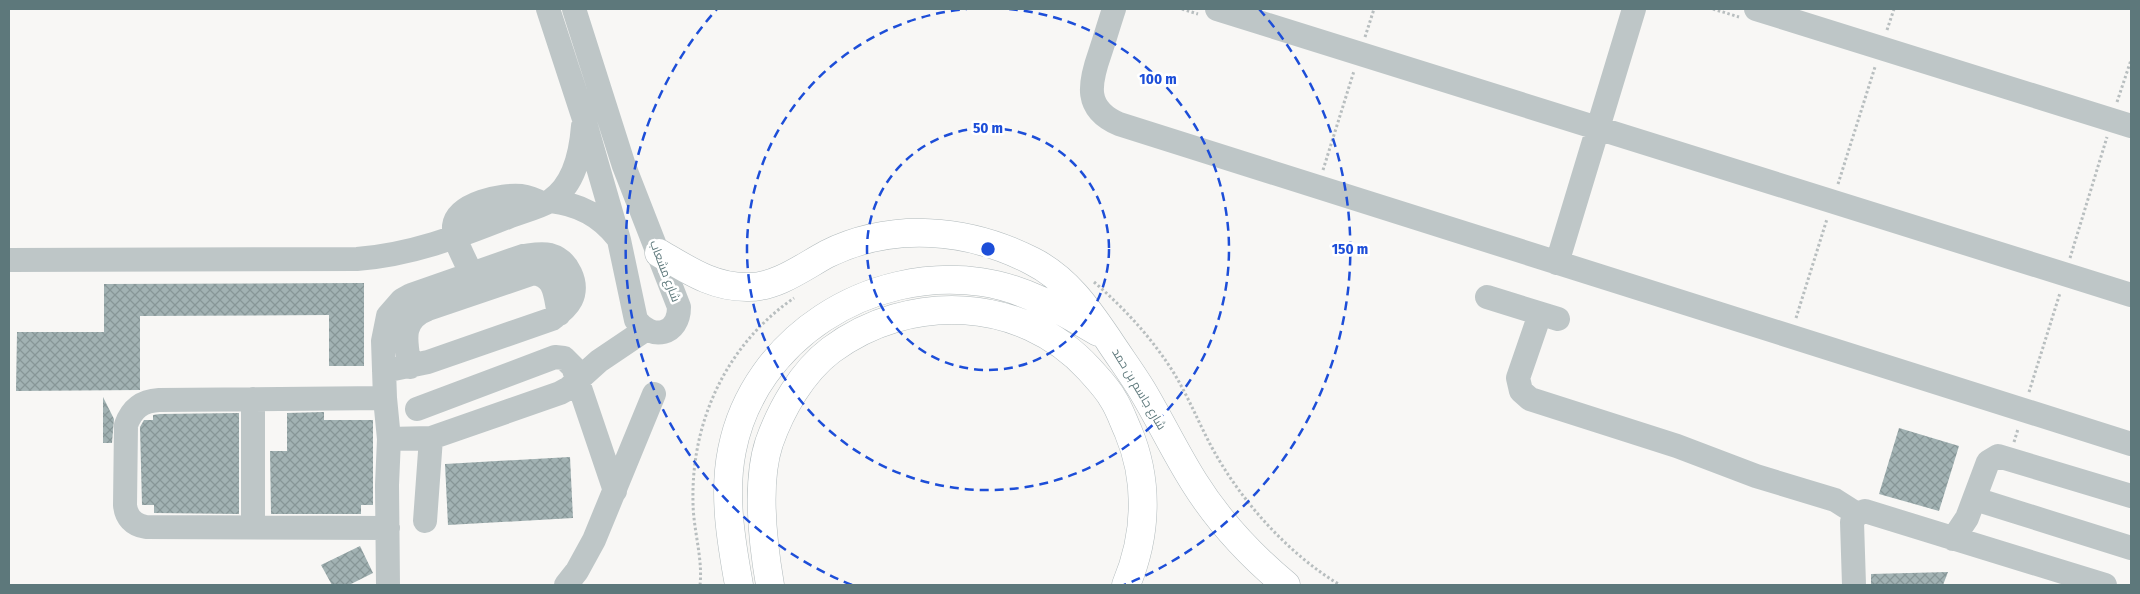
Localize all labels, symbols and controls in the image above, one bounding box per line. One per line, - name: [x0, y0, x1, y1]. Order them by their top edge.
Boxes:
- text: 100 m: [1139, 70, 1177, 88]
- text: 50 m: [973, 119, 1003, 137]
- street label: شارع مشعاب: [646, 238, 683, 304]
- centre of rings: [979, 240, 997, 258]
- text: 150 m: [1332, 240, 1368, 258]
- street label: شارع جاسم بن حمد: [1108, 346, 1169, 433]

